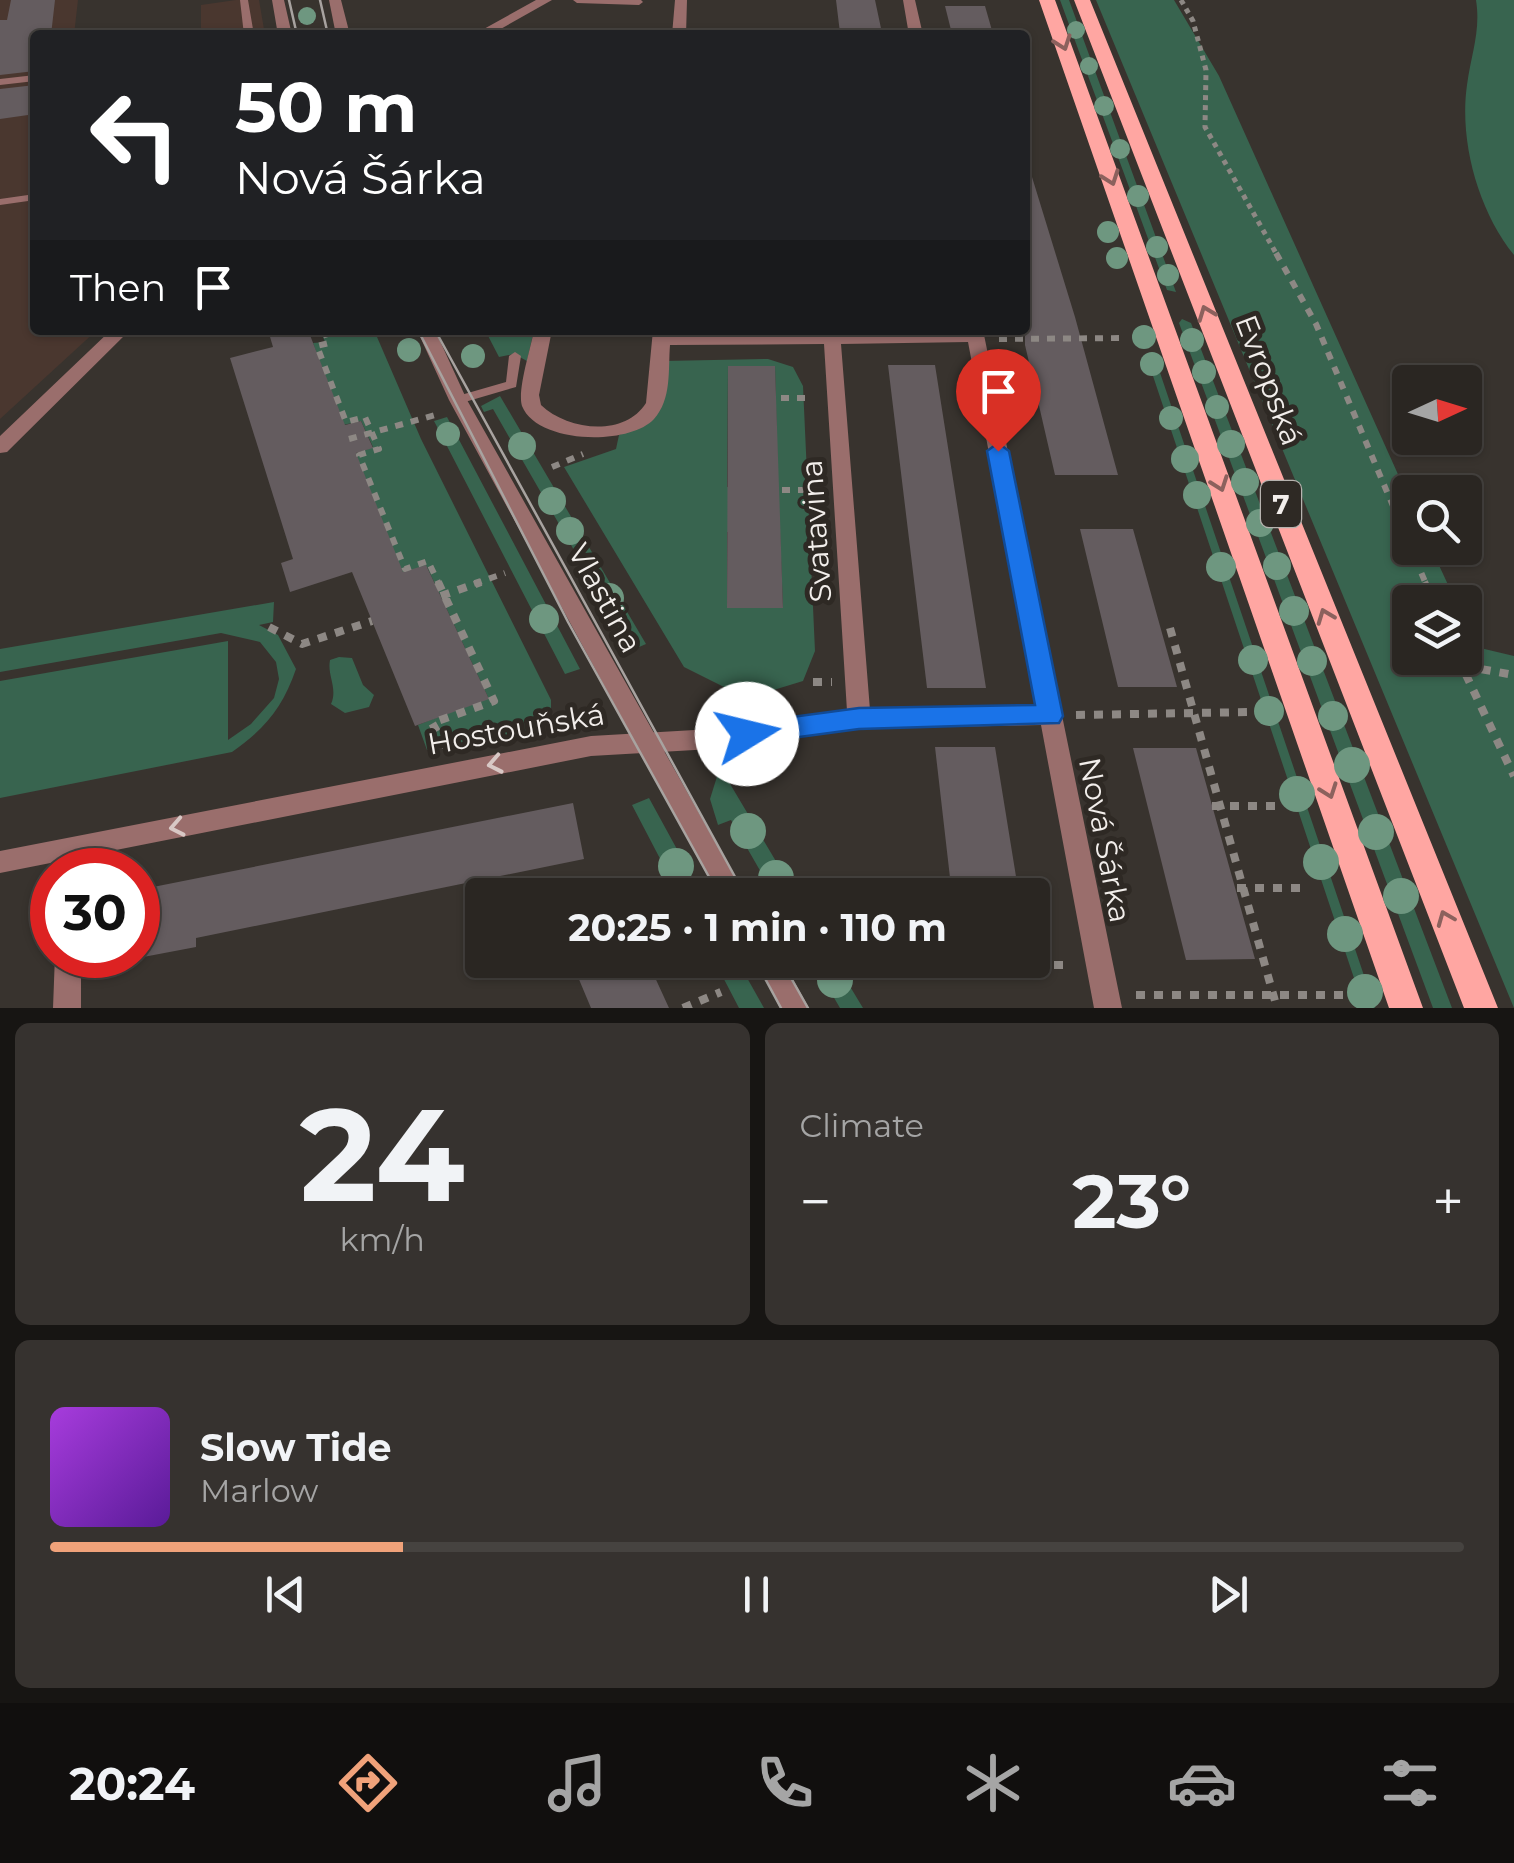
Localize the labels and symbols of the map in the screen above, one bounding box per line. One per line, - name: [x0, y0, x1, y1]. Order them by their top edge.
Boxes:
- one-way arrow: [1051, 34, 1072, 51]
- one-way arrow: [1099, 169, 1120, 186]
- one-way arrow: [1197, 306, 1217, 323]
- street label: Evropská: [1227, 310, 1311, 450]
- pin: [956, 349, 1041, 452]
- north arrow: [1392, 365, 1482, 455]
- street label: Svatavina: [793, 458, 839, 604]
- one-way arrow: [1208, 475, 1229, 492]
- road number: 7: [1261, 481, 1301, 527]
- street label: Vlastina: [560, 537, 650, 659]
- one-way arrow: [1316, 608, 1336, 625]
- position arrow: [695, 682, 799, 786]
- street label: Hostouňská: [425, 695, 607, 763]
- one-way arrow: [487, 753, 504, 774]
- street label: Nová Šárka: [1071, 754, 1139, 926]
- one-way arrow: [1317, 781, 1338, 798]
- one-way arrow: [168, 816, 185, 837]
- speed limit sign: 30: [30, 848, 160, 978]
- one-way arrow: [1437, 910, 1457, 927]

